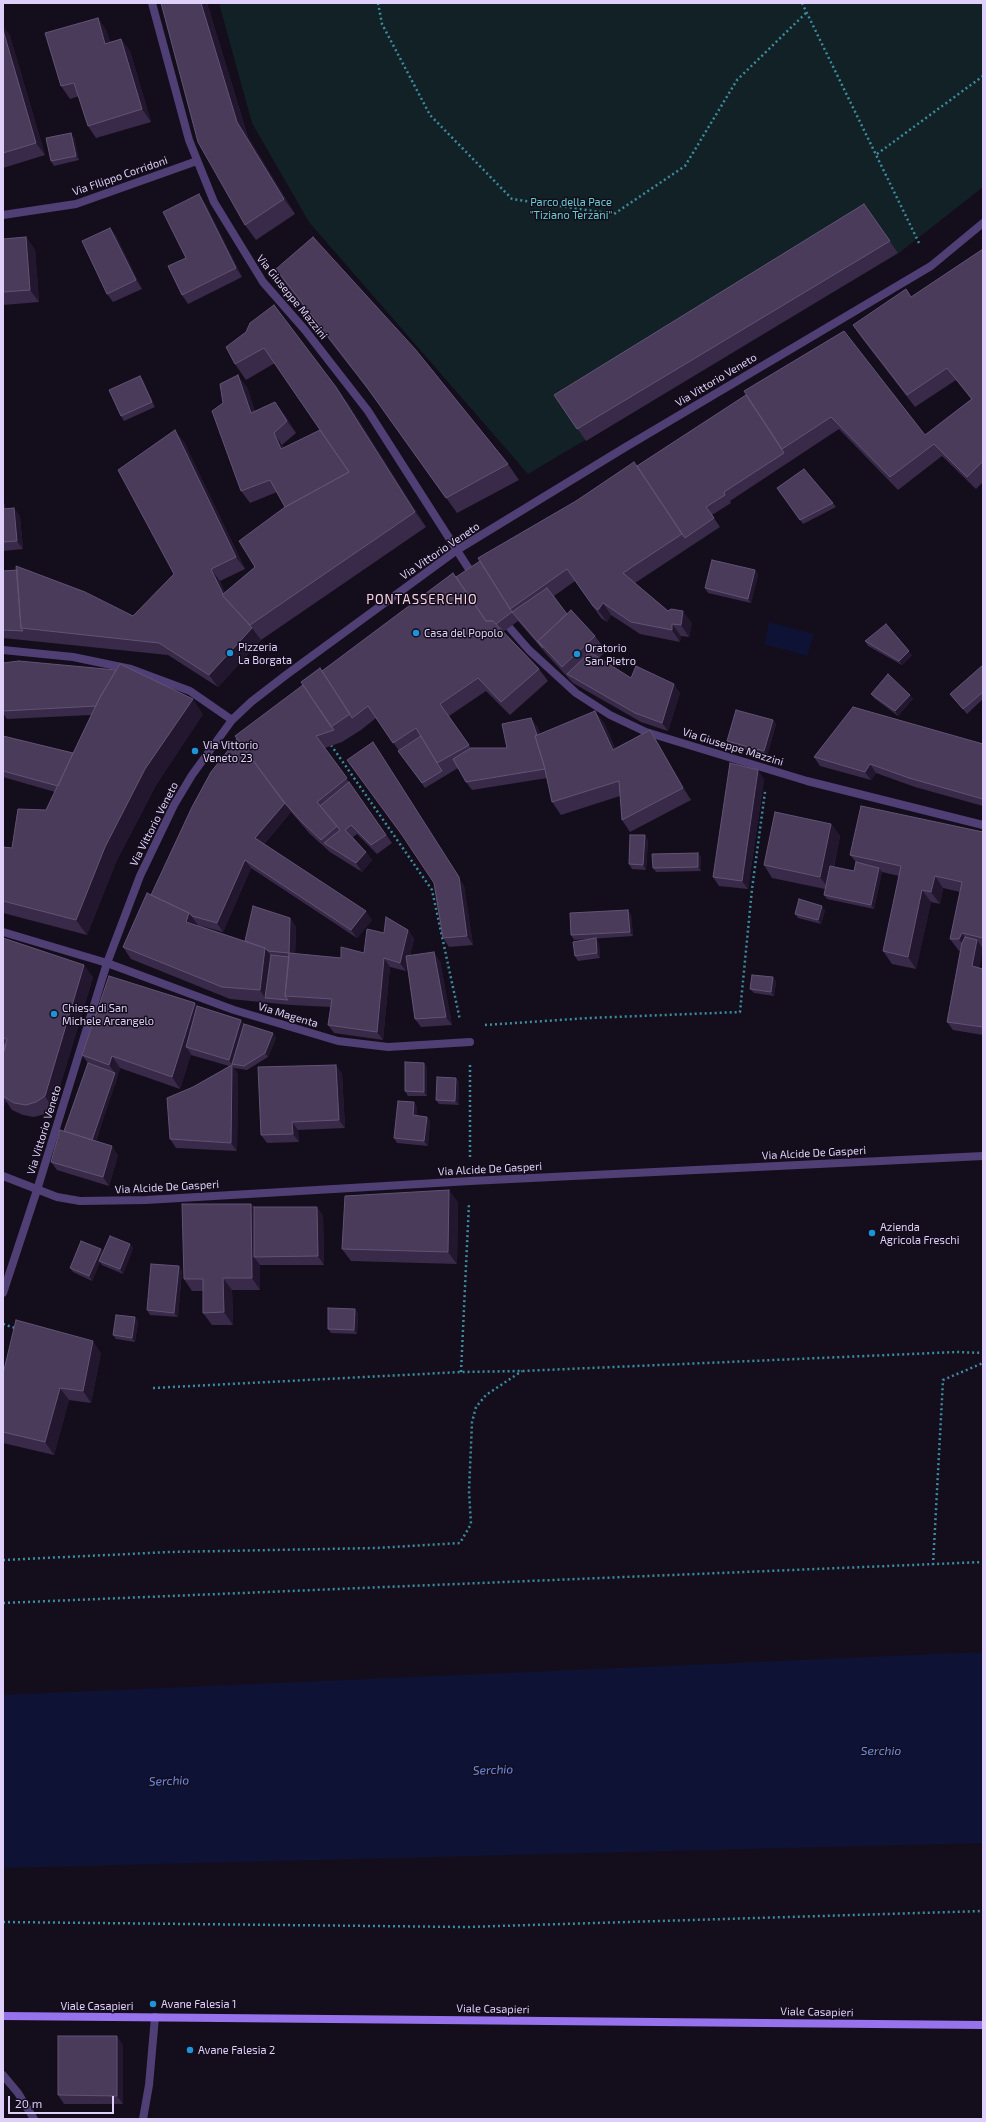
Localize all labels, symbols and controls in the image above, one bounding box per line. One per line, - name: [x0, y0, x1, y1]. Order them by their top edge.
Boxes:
- street label: Via FIlippo Corridoni: [71, 153, 169, 199]
- park label: Parco della Pace "Tiziano Terzani": [530, 195, 612, 221]
- street label: Via Giuseppe Mazzini: [254, 252, 330, 342]
- street label: Via Vittorio Veneto: [673, 350, 759, 410]
- street label: Via Vittorio Veneto: [398, 520, 482, 582]
- district label: PONTASSERCHIO: [366, 592, 478, 608]
- place label: Casa del Popolo: [424, 626, 503, 640]
- marker: Casa del Popolo: [411, 628, 421, 638]
- place label: Pizzeria La Borgata: [238, 640, 292, 666]
- place label: Oratorio San Pietro: [585, 641, 636, 667]
- marker: Pizzeria La Borgata: [225, 648, 235, 658]
- marker: Oratorio San Pietro: [572, 649, 582, 659]
- street label: Via Giuseppe Mazzini: [681, 725, 785, 769]
- place label: Via Vittorio Veneto 23: [203, 738, 258, 764]
- marker: Via Vittorio Veneto 23: [190, 746, 200, 756]
- street label: Via Vittorio Veneto: [127, 780, 181, 868]
- street label: Via Magenta: [256, 1000, 320, 1030]
- place label: Chiesa di San Michele Arcangelo: [62, 1001, 154, 1027]
- marker: Chiesa di San Michele Arcangelo: [49, 1009, 59, 1019]
- street label: Via Vittorio Veneto: [24, 1084, 64, 1176]
- street label: Via Alcide De Gasperi: [762, 1144, 866, 1162]
- street label: Via Alcide De Gasperi: [438, 1160, 542, 1178]
- street label: Via Alcide De Gasperi: [115, 1178, 219, 1196]
- place label: Azienda Agricola Freschi: [880, 1220, 959, 1246]
- marker: Azienda Agricola Freschi: [867, 1228, 877, 1238]
- water label: Serchio: [861, 1744, 901, 1758]
- water label: Serchio: [473, 1762, 513, 1778]
- water label: Serchio: [149, 1773, 189, 1789]
- place label: Avane Falesia 1: [161, 1997, 236, 2011]
- street label: Viale Casapieri: [60, 1999, 134, 2013]
- marker: Avane Falesia 1: [148, 1999, 158, 2009]
- street label: Viale Casapieri: [456, 2002, 530, 2016]
- street label: Viale Casapieri: [780, 2005, 854, 2019]
- place label: Avane Falesia 2: [198, 2043, 275, 2057]
- marker: Avane Falesia 2: [185, 2045, 195, 2055]
- scale bar: [10, 2088, 116, 2114]
- text: 20 m: [15, 2096, 42, 2110]

